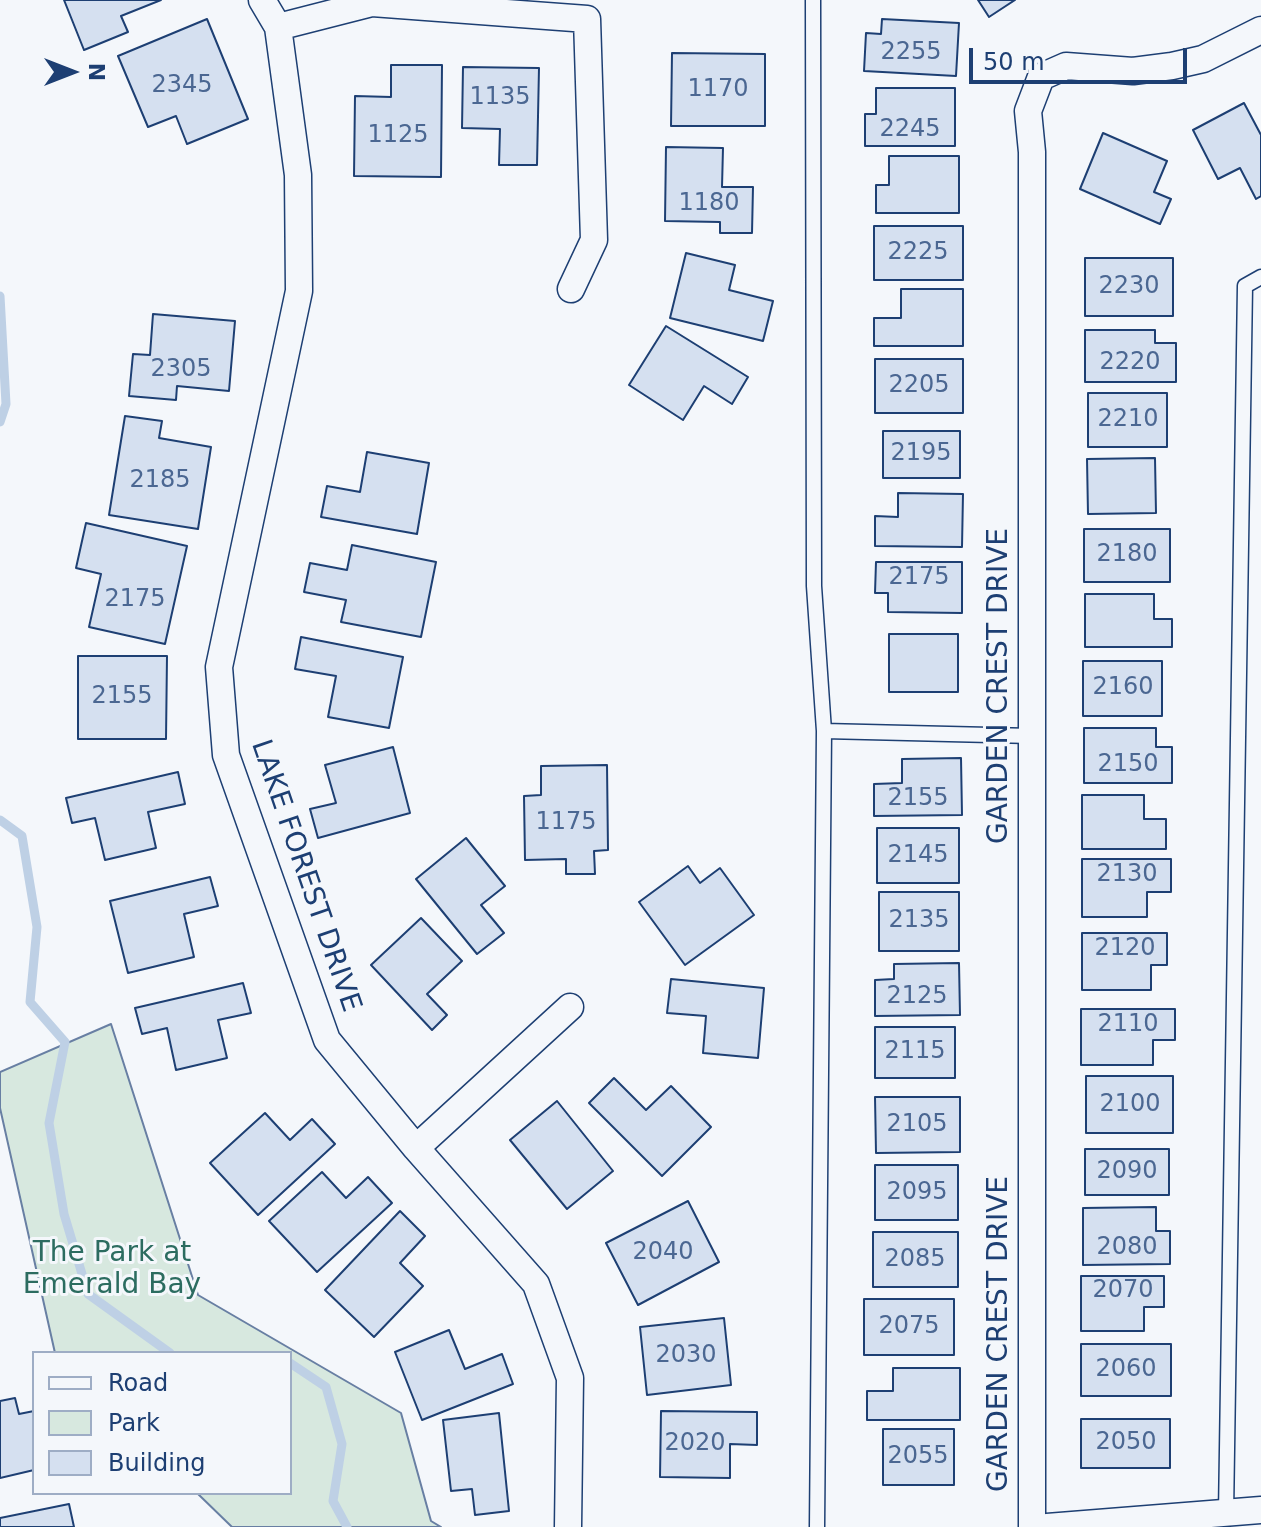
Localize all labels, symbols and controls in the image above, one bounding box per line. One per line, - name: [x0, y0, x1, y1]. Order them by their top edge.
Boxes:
- north arrow: [32, 32, 112, 112]
- scale bar: [973, 32, 1191, 82]
- house number: 2255: [880, 39, 942, 67]
- text: 50 m: [983, 48, 1045, 76]
- text: N: [84, 63, 109, 81]
- house number: 2345: [151, 72, 213, 100]
- house number: 1170: [687, 76, 749, 104]
- house number: 1135: [469, 84, 531, 112]
- house number: 2245: [879, 116, 941, 144]
- house number: 1125: [367, 122, 429, 150]
- house number: 1180: [678, 190, 740, 218]
- house number: 2225: [887, 239, 949, 267]
- house number: 2230: [1098, 273, 1160, 301]
- house number: 2220: [1099, 349, 1161, 377]
- house number: 2305: [150, 356, 212, 384]
- house number: 2205: [888, 372, 950, 400]
- house number: 2210: [1097, 406, 1159, 434]
- house number: 2195: [890, 440, 952, 468]
- house number: 2185: [129, 467, 191, 495]
- street label: GARDEN CREST DRIVE: [983, 528, 1017, 844]
- house number: 2180: [1096, 541, 1158, 569]
- house number: 2175: [888, 564, 950, 592]
- house number: 2175: [104, 586, 166, 614]
- house number: 2160: [1092, 674, 1154, 702]
- house number: 2155: [91, 683, 153, 711]
- street label: LAKE FOREST DRIVE: [243, 736, 367, 1016]
- house number: 2150: [1097, 751, 1159, 779]
- house number: 2155: [887, 785, 949, 813]
- house number: 1175: [535, 809, 597, 837]
- house number: 2145: [887, 842, 949, 870]
- house number: 2130: [1096, 861, 1158, 889]
- house number: 2135: [888, 907, 950, 935]
- house number: 2120: [1094, 935, 1156, 963]
- house number: 2125: [886, 983, 948, 1011]
- house number: 2110: [1097, 1011, 1159, 1039]
- house number: 2115: [884, 1038, 946, 1066]
- house number: 2100: [1099, 1091, 1161, 1119]
- house number: 2105: [886, 1111, 948, 1139]
- house number: 2090: [1096, 1158, 1158, 1186]
- street label: GARDEN CREST DRIVE: [983, 1176, 1017, 1492]
- house number: 2095: [886, 1179, 948, 1207]
- house number: 2080: [1096, 1234, 1158, 1262]
- park label: The Park at Emerald Bay: [23, 1237, 201, 1303]
- house number: 2040: [632, 1239, 694, 1267]
- house number: 2085: [884, 1246, 946, 1274]
- house number: 2070: [1092, 1277, 1154, 1305]
- house number: 2075: [878, 1313, 940, 1341]
- house number: 2030: [655, 1342, 717, 1370]
- legend: [32, 1351, 292, 1495]
- house number: 2060: [1095, 1356, 1157, 1384]
- text: Road: [108, 1369, 168, 1397]
- text: Park: [108, 1409, 160, 1437]
- house number: 2050: [1095, 1429, 1157, 1457]
- house number: 2020: [664, 1430, 726, 1458]
- house number: 2055: [887, 1443, 949, 1471]
- text: Building: [108, 1449, 205, 1477]

